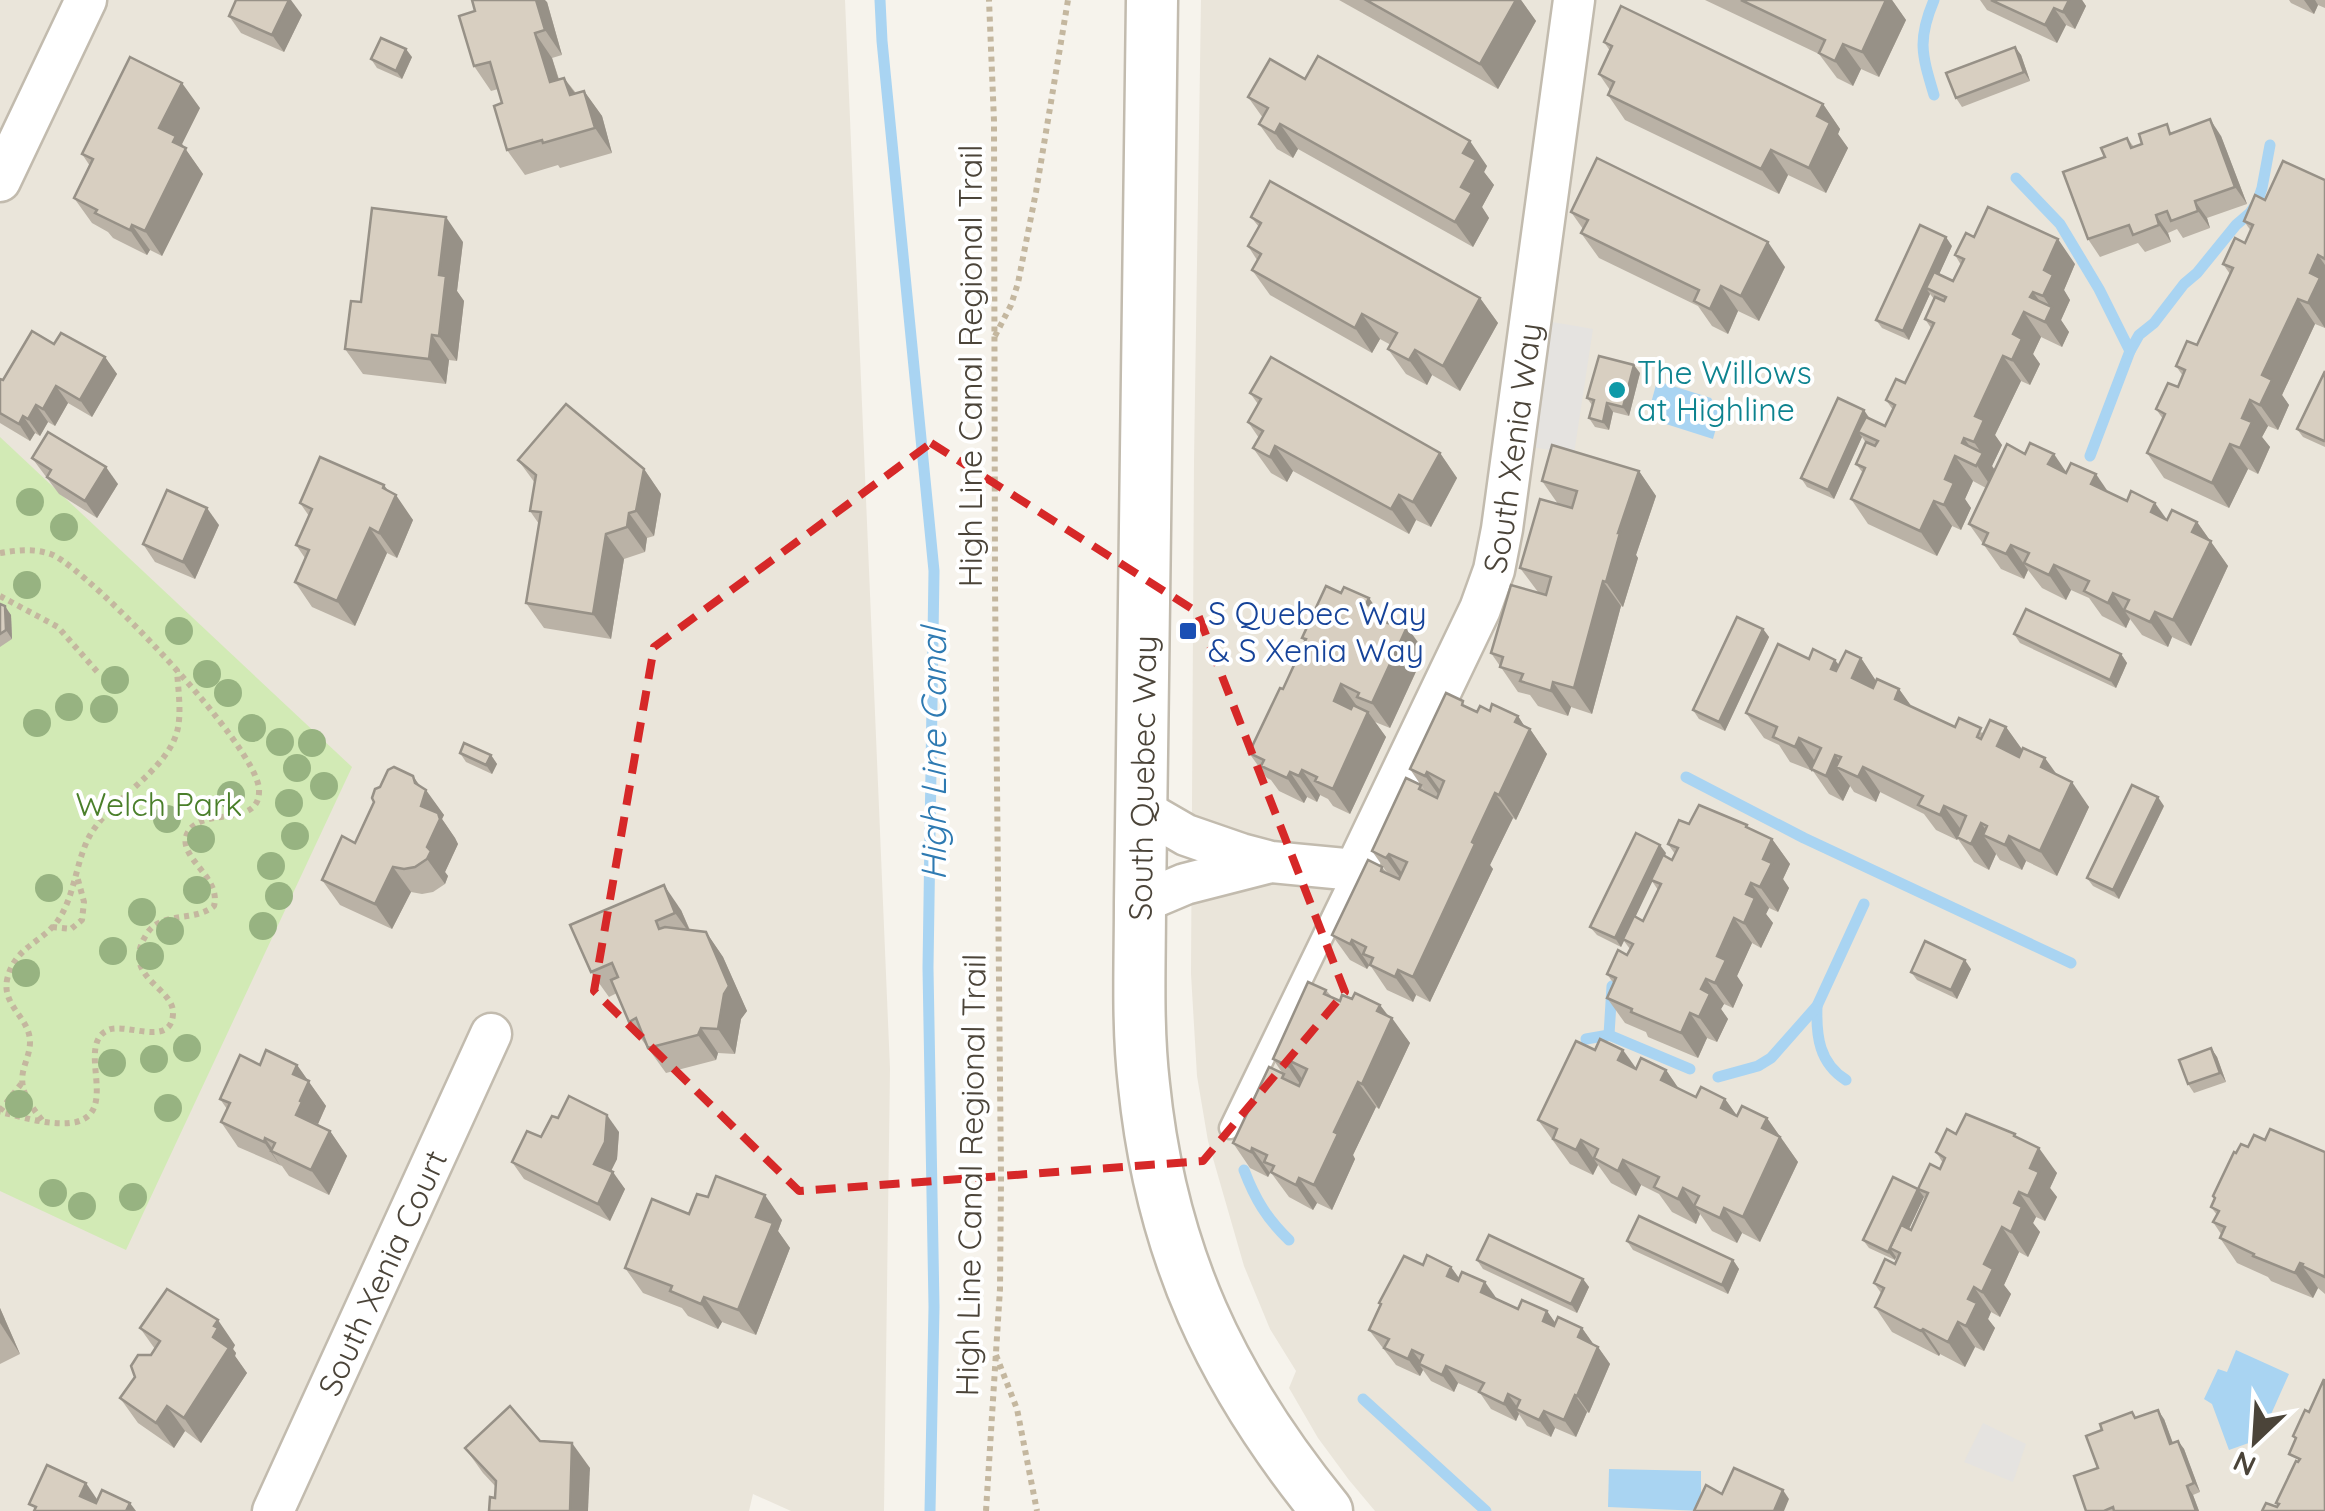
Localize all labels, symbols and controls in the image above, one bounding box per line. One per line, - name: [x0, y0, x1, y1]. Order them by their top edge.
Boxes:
- street label: High Line Canal Regional Trail: [950, 145, 990, 587]
- street label: South Xenia Way: [1474, 320, 1550, 576]
- place label: The Willows at Highline: [1637, 352, 1812, 429]
- marker: The Willows at Highline: [1606, 379, 1628, 401]
- place label: S Quebec Way & S Xenia Way: [1208, 593, 1427, 670]
- marker: S Quebec Way & S Xenia Way: [1177, 620, 1199, 642]
- water label: High Line Canal: [911, 623, 955, 881]
- street label: South Quebec Way: [1120, 635, 1164, 921]
- park label: Welch Park: [76, 784, 242, 824]
- street label: High Line Canal Regional Trail: [946, 953, 994, 1397]
- street label: South Xenia Court: [309, 1144, 455, 1402]
- north arrow: [2205, 1391, 2305, 1491]
- text: N: [2227, 1444, 2261, 1484]

